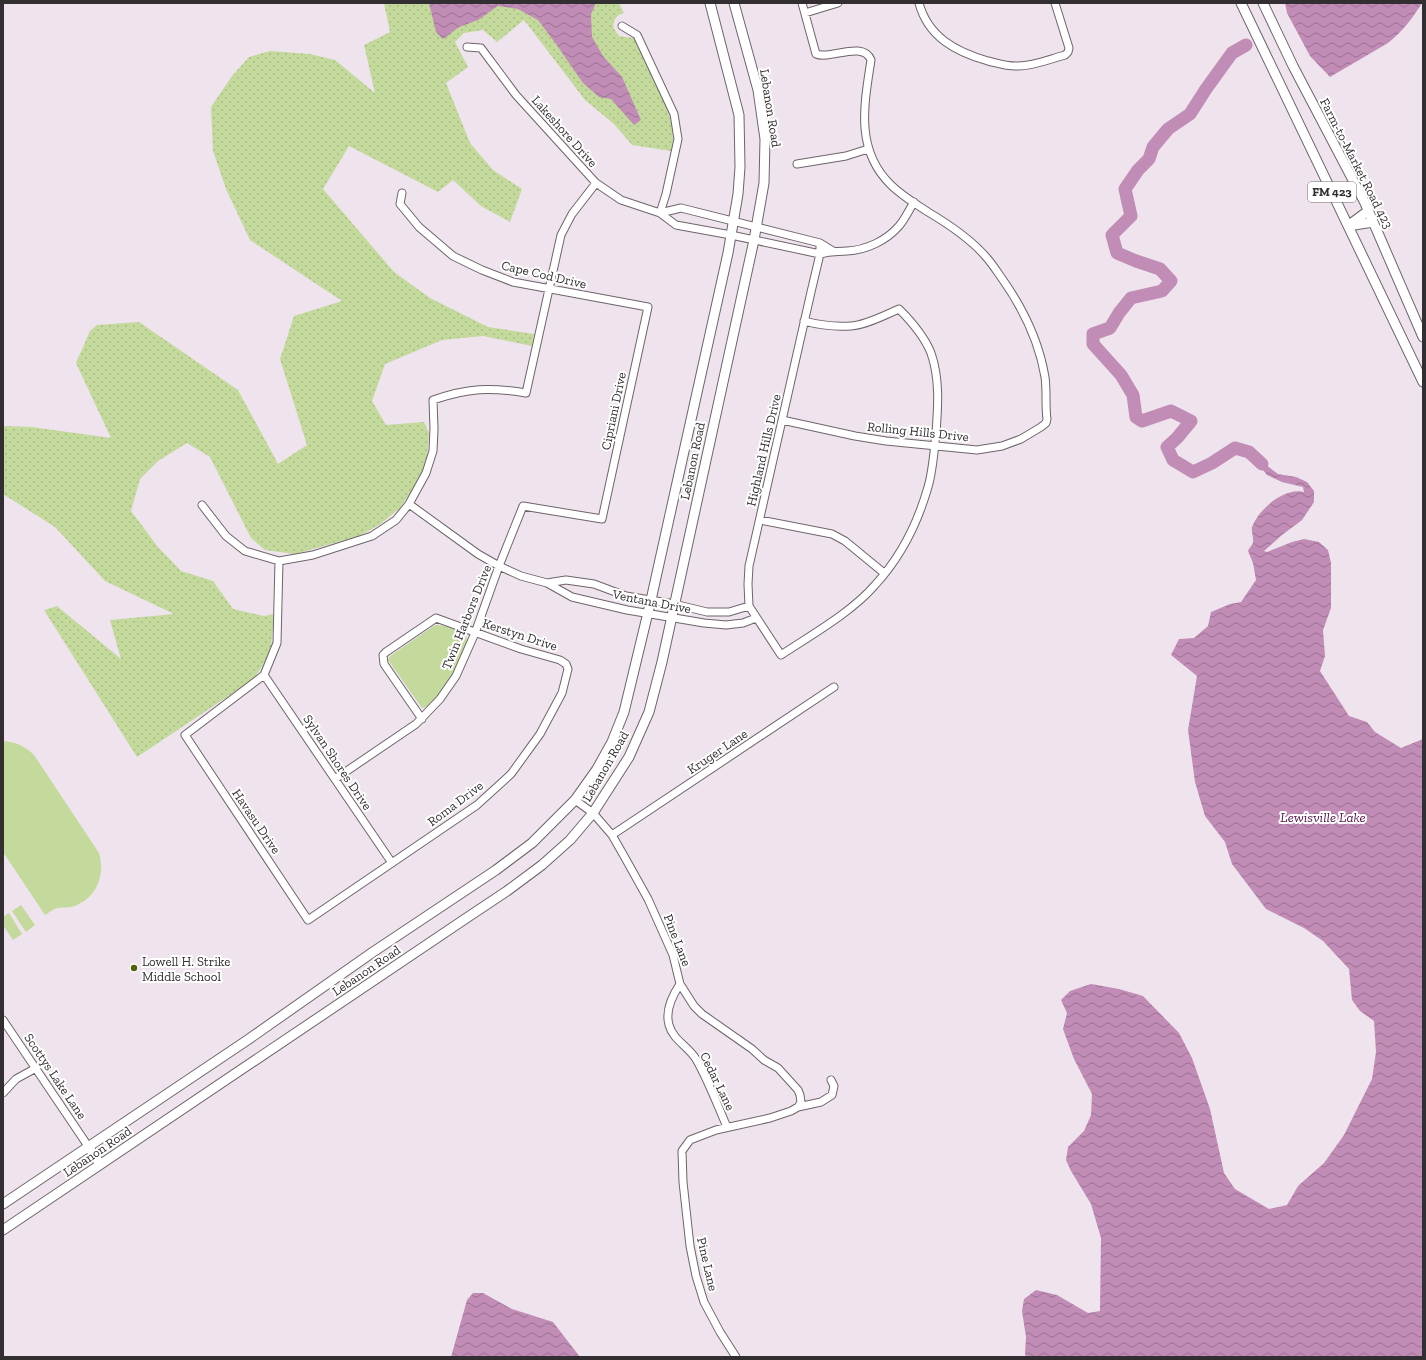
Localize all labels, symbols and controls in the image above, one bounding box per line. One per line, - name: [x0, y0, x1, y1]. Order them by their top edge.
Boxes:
- street label: Lebanon Road: [757, 68, 784, 148]
- street label: Lakeshore Drive: [529, 93, 601, 170]
- street label: Farm-to-Market Road 423: [1317, 96, 1396, 231]
- road number: FM 423: [1308, 182, 1356, 202]
- street label: Cape Cod Drive: [500, 257, 588, 292]
- street label: Cipriani Drive: [598, 371, 629, 451]
- street label: Highland Hills Drive: [743, 393, 784, 508]
- street label: Rolling Hills Drive: [866, 419, 970, 444]
- street label: Lebanon Road: [677, 421, 708, 501]
- street label: Twin Harbors Drive: [439, 563, 494, 672]
- street label: Ventana Drive: [610, 586, 692, 616]
- street label: Kerstyn Drive: [481, 615, 559, 654]
- street label: Sylvan Shores Drive: [300, 712, 375, 813]
- street label: Kruger Lane: [684, 726, 750, 777]
- street label: Lebanon Road: [579, 728, 632, 804]
- street label: Roma Drive: [425, 778, 486, 829]
- street label: Havasu Drive: [229, 786, 284, 857]
- water label: Lewisville Lake: [1280, 809, 1366, 826]
- street label: Pine Lane: [661, 912, 694, 968]
- street label: Lebanon Road: [329, 942, 403, 999]
- place label: Lowell H. Strike Middle School: [142, 954, 230, 984]
- marker: Lowell H. Strike Middle School: [129, 963, 139, 973]
- street label: Scottys Lake Lane: [21, 1031, 90, 1122]
- street label: Cedar Lane: [697, 1050, 738, 1113]
- street label: Lebanon Road: [60, 1123, 134, 1180]
- street label: Pine Lane: [694, 1236, 721, 1292]

